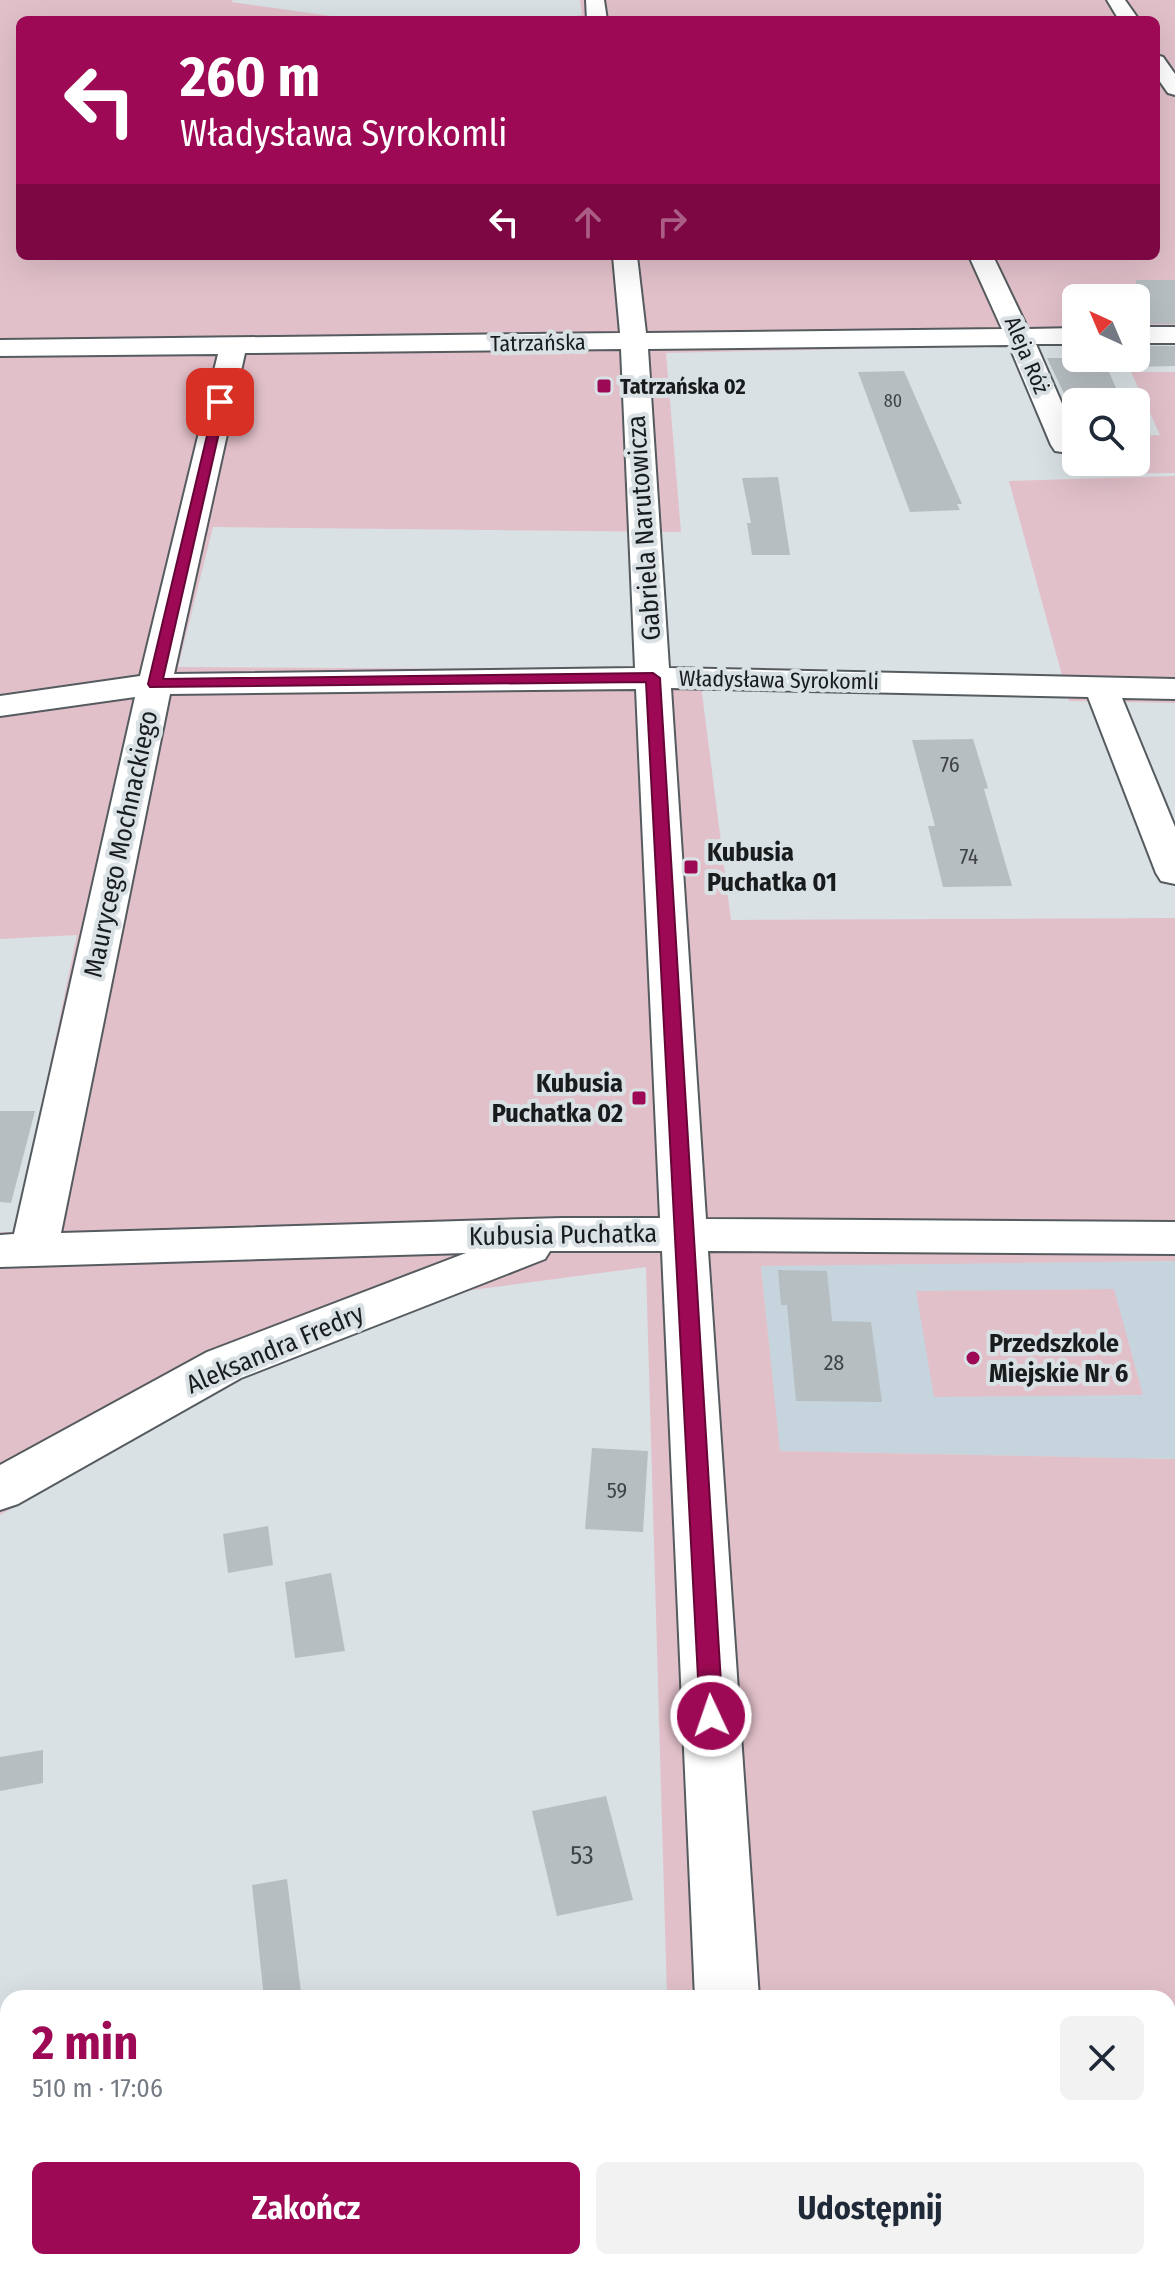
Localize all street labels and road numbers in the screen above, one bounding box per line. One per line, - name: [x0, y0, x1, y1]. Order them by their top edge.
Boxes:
- street label: Aleja Róż: [999, 312, 1055, 398]
- street label: Tatrzańska: [490, 329, 586, 357]
- street label: Gabriela Narutowicza: [621, 414, 667, 642]
- street label: Władysława Syrokomli: [679, 665, 879, 695]
- street label: Maurycego Mochnackiego: [78, 708, 164, 980]
- street label: Kubusia Puchatka: [469, 1218, 657, 1252]
- street label: Aleksandra Fredry: [182, 1297, 369, 1400]

